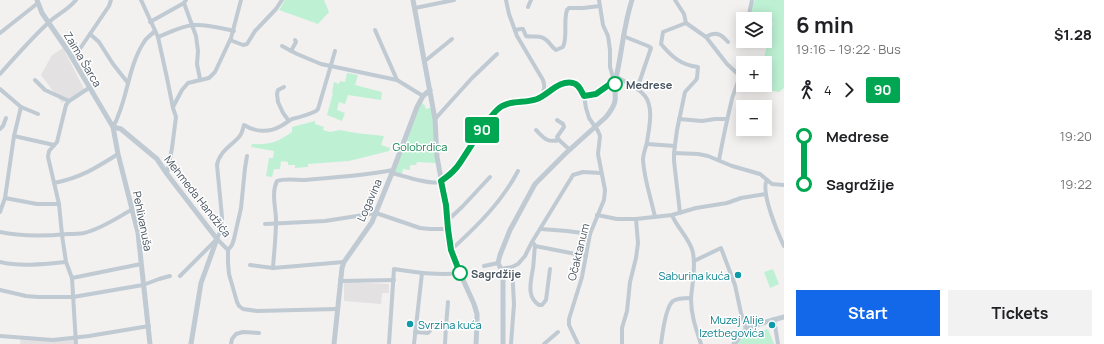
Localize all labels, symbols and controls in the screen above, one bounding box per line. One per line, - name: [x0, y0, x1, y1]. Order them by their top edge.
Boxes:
- text: 6 min: [796, 10, 854, 40]
- map controls: [736, 12, 772, 136]
- button: layers: [736, 12, 772, 48]
- text: $1.28: [1054, 24, 1092, 45]
- street label: Zaima Šarca: [61, 29, 105, 89]
- text: 19:16 – 19:22 · Bus: [796, 40, 901, 58]
- button: +: [736, 56, 772, 92]
- marker: Medrese: [607, 76, 623, 92]
- place label: Medrese: [626, 77, 673, 92]
- icon: walk: [796, 79, 818, 101]
- icon: forward: [838, 79, 860, 101]
- text: 90: [874, 80, 892, 99]
- text: 4: [824, 81, 832, 99]
- button: −: [736, 100, 772, 136]
- line badge: 90: [464, 117, 500, 143]
- text: 90: [473, 120, 491, 139]
- text: Medrese: [826, 126, 889, 147]
- text: 19:20: [1060, 127, 1092, 145]
- park label: Golobrdica: [393, 139, 447, 154]
- street label: Mehmeda Handžića: [161, 152, 235, 240]
- text: Sagrdžije: [826, 174, 894, 195]
- text: 19:22: [1060, 175, 1092, 193]
- street label: Logavina: [353, 176, 385, 224]
- street label: Pehlivanuša: [130, 190, 156, 252]
- street label: Očaktanum: [564, 222, 592, 282]
- marker: Sagrdžije: [452, 265, 468, 281]
- place label: Sagrdžije: [471, 266, 522, 281]
- place label: Saburina kuća: [659, 268, 730, 283]
- marker: Saburina kuća: [733, 270, 743, 280]
- button: Start: [796, 290, 940, 336]
- button: Tickets: [948, 290, 1092, 336]
- place label: Muzej Alije Izetbegovića: [699, 312, 765, 340]
- place label: Svrzina kuća: [418, 317, 482, 332]
- marker: Svrzina kuća: [405, 319, 415, 329]
- marker: Muzej Alije Izetbegovića: [767, 320, 777, 330]

